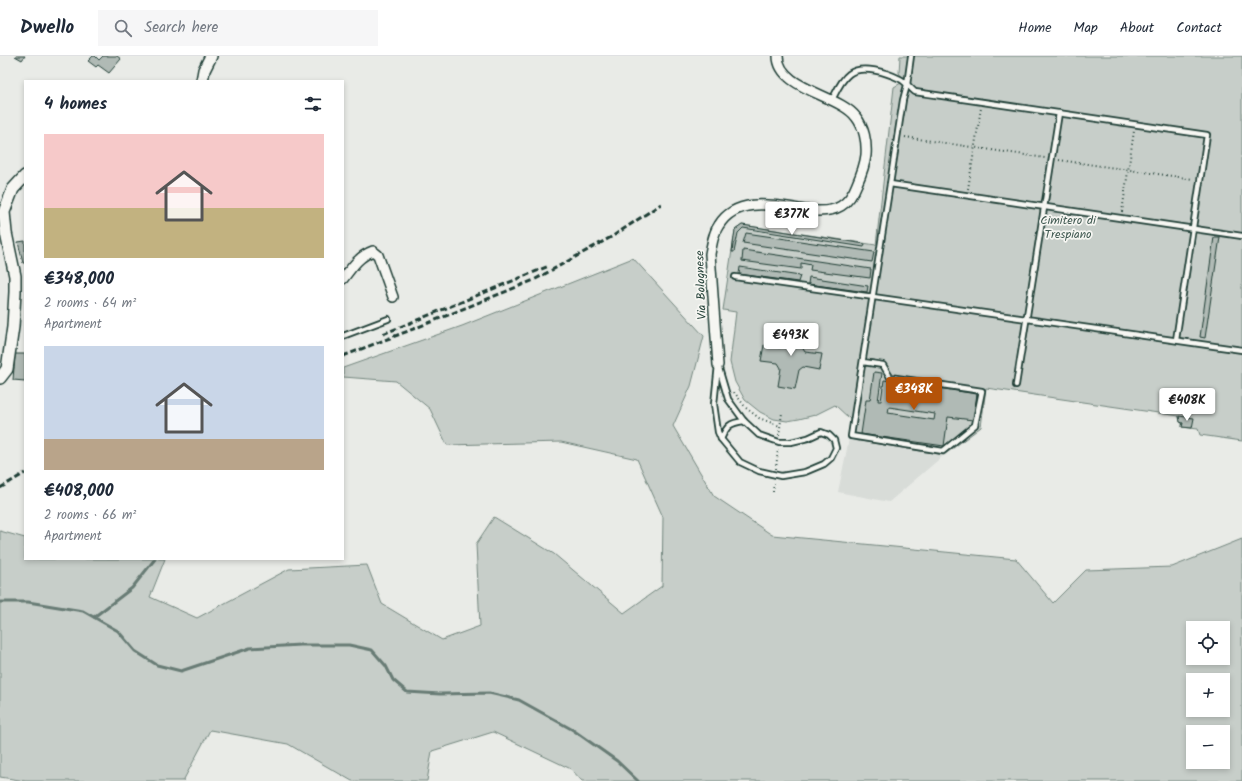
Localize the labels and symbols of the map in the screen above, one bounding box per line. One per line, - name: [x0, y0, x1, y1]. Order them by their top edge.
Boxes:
- pin: €377K: [764, 202, 820, 236]
- park label: Cimitero di Trespiano: [1040, 211, 1097, 244]
- street label: Via Bolognese: [690, 250, 712, 320]
- pin: €493K: [763, 323, 819, 357]
- pin: €348K: [886, 377, 942, 411]
- pin: €408K: [1159, 388, 1215, 422]

